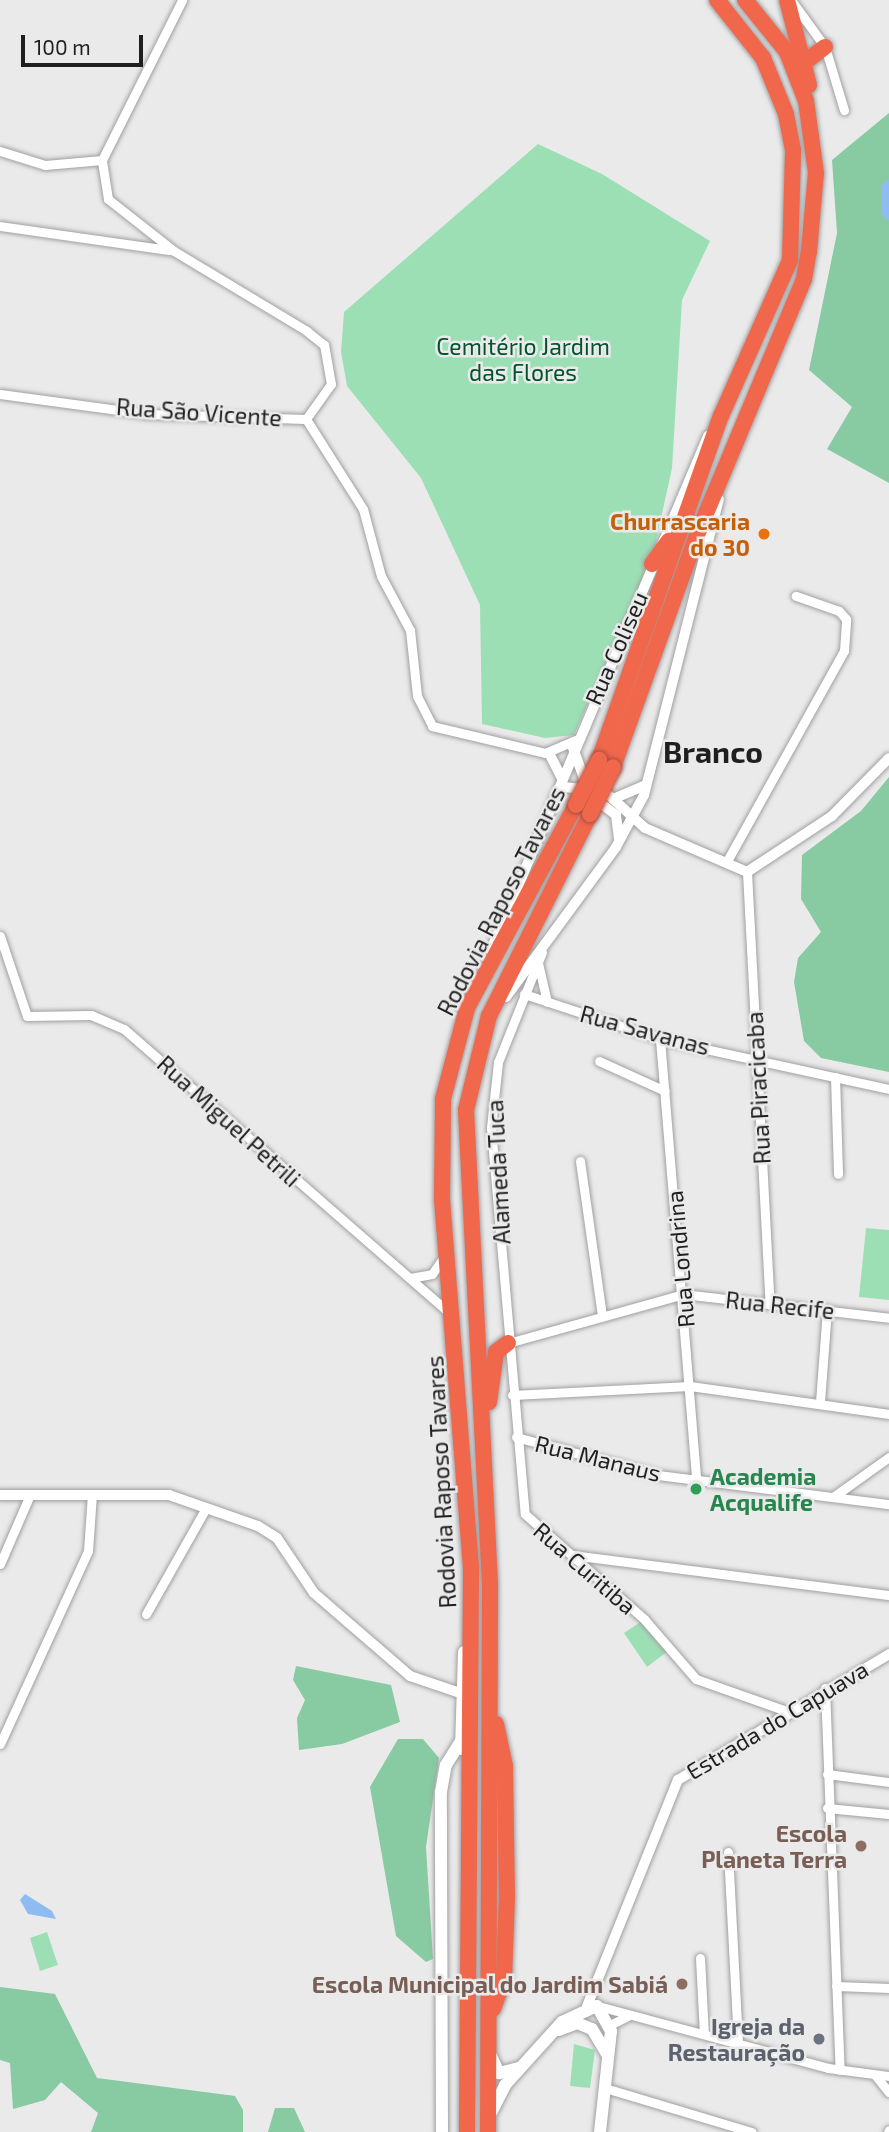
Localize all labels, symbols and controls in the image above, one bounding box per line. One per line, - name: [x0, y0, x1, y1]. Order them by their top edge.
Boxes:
- scale bar: [24, 21, 147, 65]
- text: 100 m: [34, 34, 91, 59]
- park label: Cemitério Jardim das Flores: [436, 332, 610, 386]
- street label: Rua São Vicente: [115, 392, 283, 432]
- place label: Churrascaria do 30: [610, 507, 750, 561]
- marker: Churrascaria do 30: [756, 526, 772, 542]
- street label: Rua Coliseu: [579, 587, 653, 709]
- district label: Branco: [663, 733, 763, 769]
- street label: Rodovia Raposo Tavares: [431, 782, 571, 1020]
- street label: Rua Savanas: [577, 999, 713, 1061]
- street label: Rua Piracicaba: [740, 1011, 776, 1165]
- street label: Rua Miguel Petrili: [152, 1049, 306, 1193]
- street label: Alameda Tuca: [480, 1099, 516, 1245]
- street label: Rua Londrina: [660, 1189, 700, 1329]
- street label: Rua Recife: [724, 1286, 836, 1324]
- street label: Rodovia Raposo Tavares: [421, 1355, 461, 1609]
- street label: Rua Manaus: [532, 1429, 664, 1487]
- place label: Academia Acqualife: [710, 1462, 816, 1516]
- marker: Academia Acqualife: [688, 1481, 704, 1497]
- street label: Rua Curitiba: [528, 1516, 642, 1620]
- street label: Estrada do Capuava: [681, 1655, 873, 1785]
- place label: Escola Planeta Terra: [701, 1819, 847, 1873]
- marker: Escola Planeta Terra: [853, 1838, 869, 1854]
- place label: Escola Municipal do Jardim Sabiá: [311, 1970, 668, 1998]
- marker: Escola Municipal do Jardim Sabiá: [674, 1976, 690, 1992]
- place label: Igreja da Restauração: [668, 2012, 805, 2066]
- marker: Igreja da Restauração: [811, 2031, 827, 2047]

